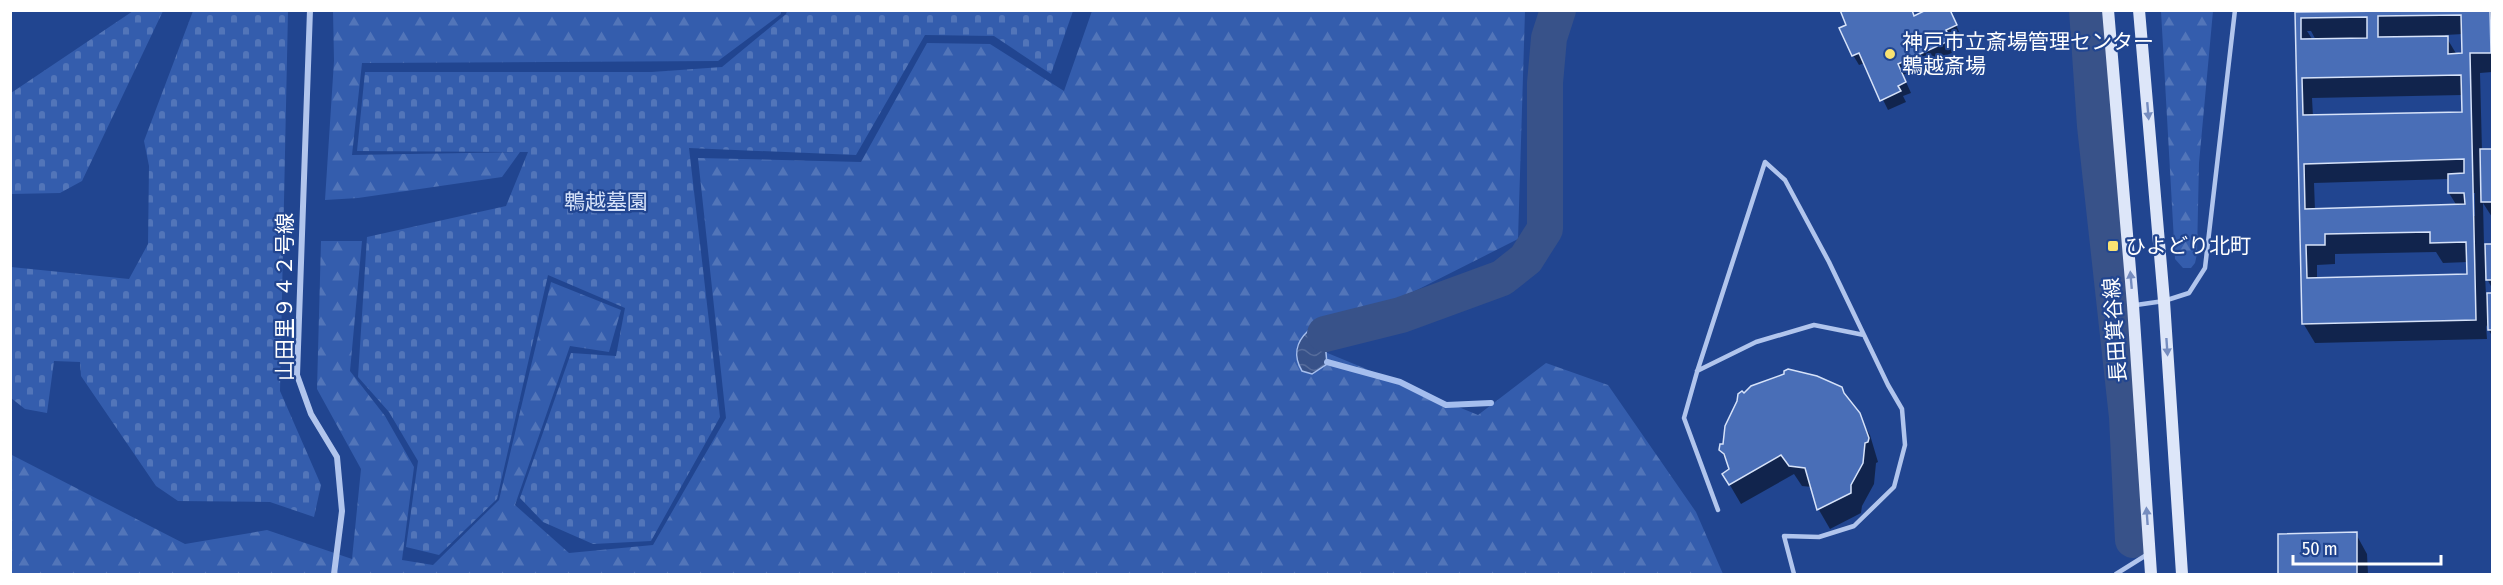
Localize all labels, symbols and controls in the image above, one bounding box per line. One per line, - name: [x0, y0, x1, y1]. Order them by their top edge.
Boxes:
- place label: 神戸市立斎場管理センター 鵯越斎場: [1902, 29, 2154, 79]
- marker: 神戸市立斎場管理センター 鵯越斎場: [1883, 47, 1897, 61]
- one-way arrow: [2143, 101, 2153, 120]
- park label: 鵯越墓園: [564, 189, 648, 215]
- street label: 山田里９４２号線: [272, 213, 298, 381]
- place label: ひよどり北町: [2125, 233, 2251, 259]
- marker: ひよどり北町: [2106, 239, 2120, 253]
- one-way arrow: [2126, 270, 2136, 289]
- street label: 長田箕谷線: [2098, 277, 2132, 383]
- one-way arrow: [2163, 337, 2172, 356]
- one-way arrow: [2143, 507, 2152, 526]
- scale bar: [2293, 528, 2442, 566]
- text: 50 m: [2302, 538, 2338, 560]

